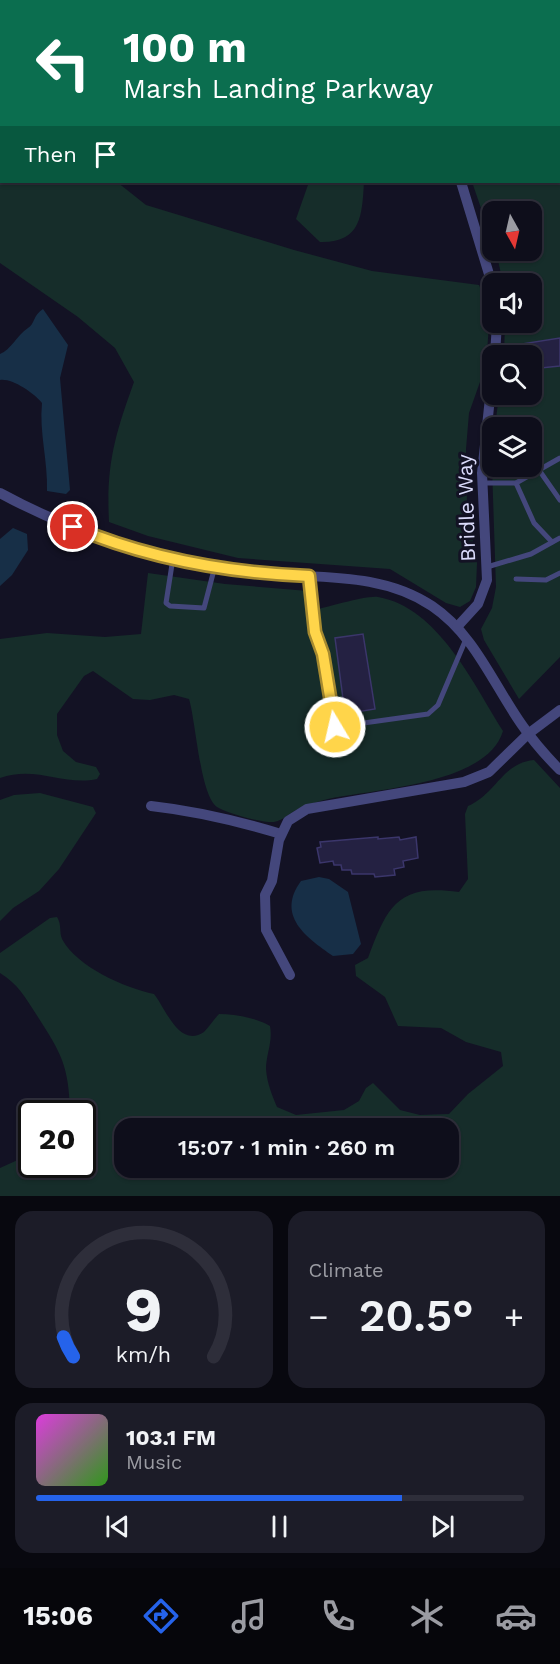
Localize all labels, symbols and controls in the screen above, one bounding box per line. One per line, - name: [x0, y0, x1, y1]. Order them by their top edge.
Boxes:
- text: 100 m: [123, 23, 247, 72]
- icon: left: [24, 24, 102, 102]
- text: Marsh Landing Parkway: [123, 73, 433, 105]
- icon: arrive: [89, 138, 122, 171]
- text: Then: [24, 142, 77, 167]
- north arrow: [482, 201, 542, 261]
- map controls: [482, 201, 542, 477]
- button: sound: [482, 273, 542, 333]
- button: search: [482, 345, 542, 405]
- button: layers: [482, 417, 542, 477]
- street label: Bridle Way: [452, 454, 480, 562]
- pin: [47, 501, 98, 552]
- icon: arrive: [56, 510, 89, 543]
- position arrow: [303, 695, 367, 759]
- speed limit sign: 20: [18, 1100, 96, 1178]
- text: 15:07 · 1 min · 260 m: [178, 1135, 395, 1160]
- text: Climate: [309, 1258, 384, 1282]
- text: 9: [125, 1273, 163, 1346]
- text: 20.5°: [359, 1289, 474, 1342]
- text: −: [309, 1297, 328, 1336]
- text: +: [504, 1297, 524, 1336]
- text: km/h: [116, 1342, 171, 1367]
- text: 103.1 FM: [126, 1425, 216, 1450]
- text: Music: [126, 1450, 182, 1474]
- icon: previous: [101, 1510, 134, 1543]
- icon: pause: [263, 1510, 296, 1543]
- icon: next: [426, 1510, 459, 1543]
- icon: directions: [140, 1595, 182, 1637]
- icon: music: [228, 1595, 270, 1637]
- icon: phone: [317, 1595, 359, 1637]
- icon: climate: [406, 1595, 448, 1637]
- icon: car: [495, 1595, 537, 1637]
- text: 15:06: [23, 1600, 93, 1632]

